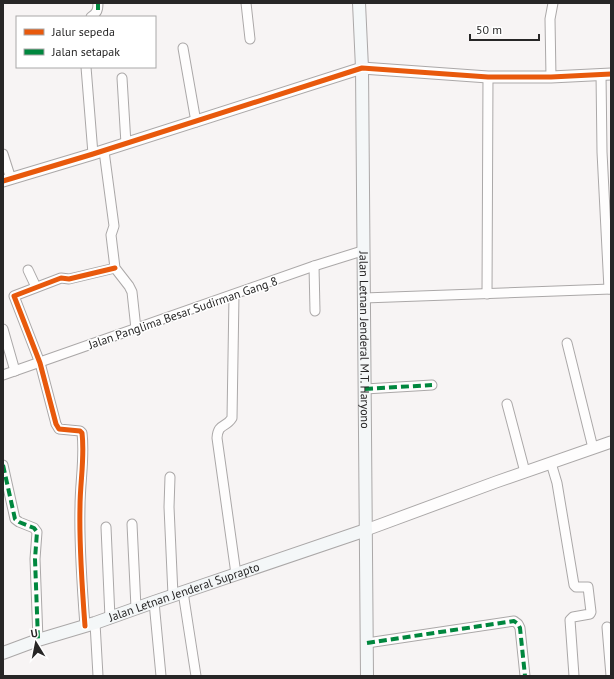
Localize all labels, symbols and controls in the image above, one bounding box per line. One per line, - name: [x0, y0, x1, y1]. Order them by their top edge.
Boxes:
- legend: [16, 16, 156, 68]
- scale bar: [470, 16, 539, 42]
- text: 50 m: [476, 22, 502, 37]
- text: Jalur sepeda: [51, 24, 115, 39]
- text: Jalan setapak: [51, 44, 120, 59]
- street label: Jalan Letnan Jenderal M.T. Haryono: [356, 250, 373, 429]
- street label: Jalan Panglima Besar Sudirman Gang 8: [85, 273, 279, 352]
- street label: Jalan Letnan Jenderal Suprapto: [105, 559, 261, 625]
- north arrow: [16, 623, 56, 663]
- text: U: [30, 626, 39, 641]

